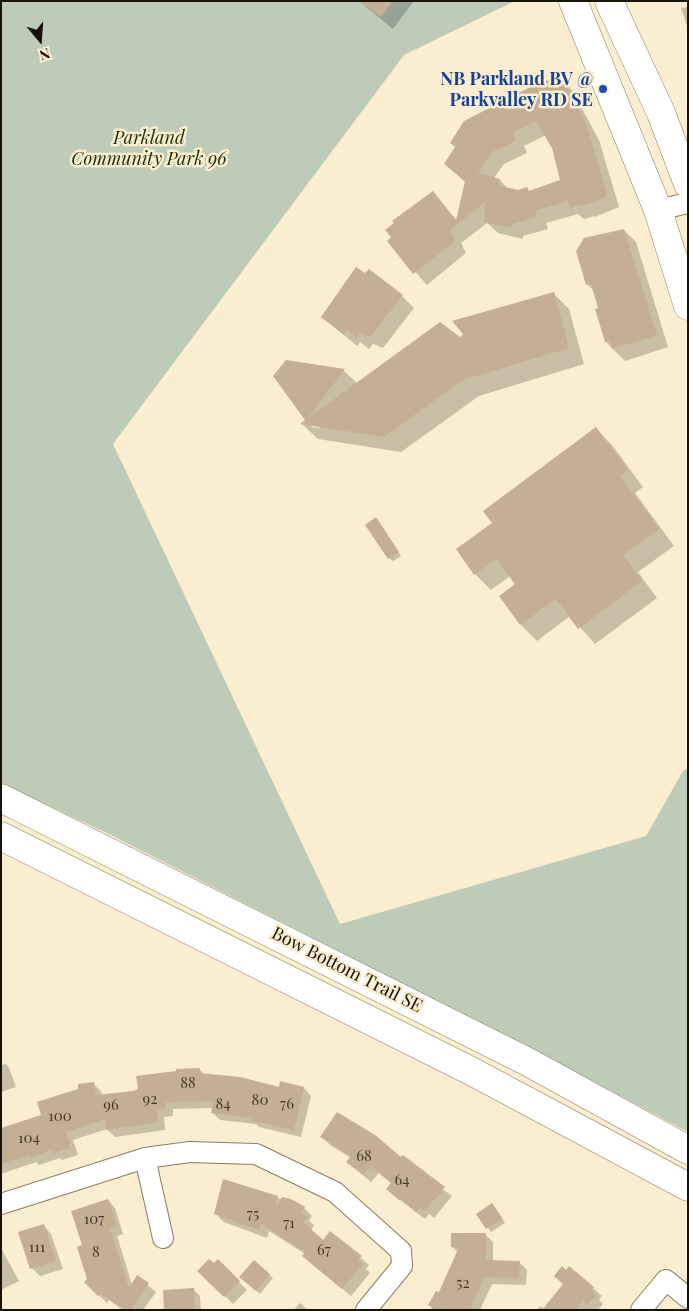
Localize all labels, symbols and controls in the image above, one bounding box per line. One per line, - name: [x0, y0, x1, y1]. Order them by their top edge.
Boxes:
- north arrow: [15, 15, 65, 65]
- text: N: [37, 44, 53, 65]
- place label: NB Parkland BV @ Parkvalley RD SE: [440, 68, 593, 110]
- marker: NB Parkland BV @ Parkvalley RD SE: [597, 83, 609, 95]
- park label: Parkland Community Park 96: [71, 127, 227, 170]
- street label: Bow Bottom Trail SE: [268, 923, 426, 1017]
- house number: 88: [180, 1074, 196, 1092]
- house number: 92: [143, 1090, 157, 1108]
- house number: 80: [252, 1091, 268, 1109]
- house number: 84: [215, 1095, 231, 1113]
- house number: 76: [280, 1095, 294, 1113]
- house number: 96: [103, 1096, 119, 1114]
- house number: 100: [48, 1107, 72, 1125]
- house number: 104: [18, 1129, 40, 1147]
- house number: 68: [356, 1147, 372, 1165]
- house number: 64: [394, 1171, 410, 1189]
- house number: 75: [247, 1205, 259, 1223]
- house number: 107: [84, 1210, 104, 1228]
- house number: 71: [283, 1214, 295, 1232]
- house number: 111: [29, 1238, 45, 1256]
- house number: 67: [317, 1241, 331, 1259]
- house number: 8: [92, 1243, 100, 1261]
- house number: 52: [456, 1274, 470, 1292]

